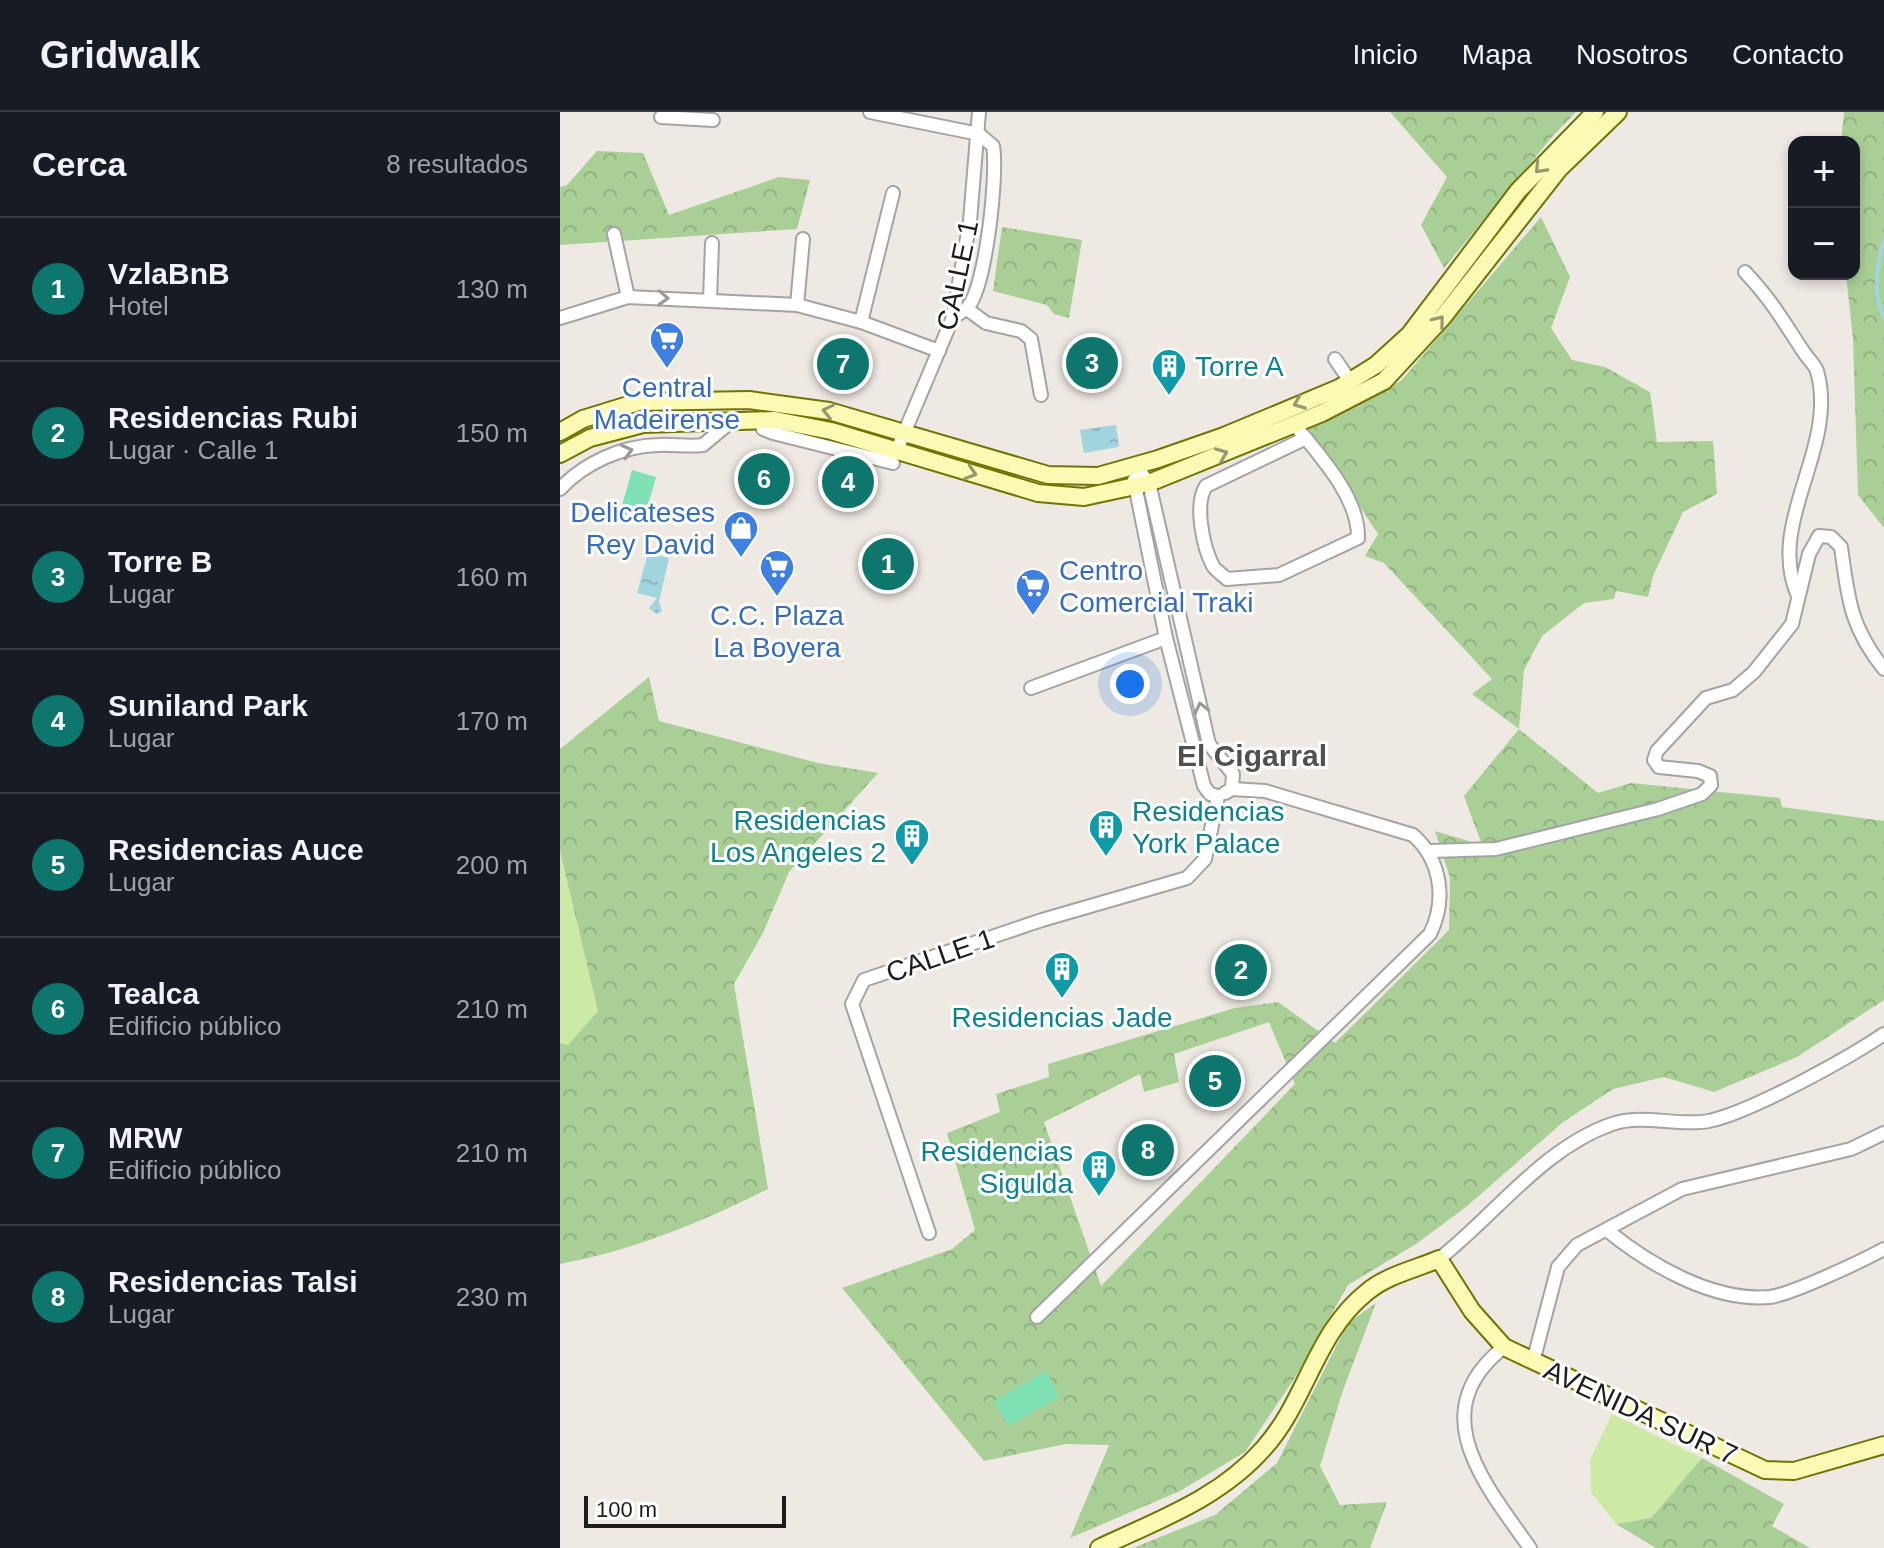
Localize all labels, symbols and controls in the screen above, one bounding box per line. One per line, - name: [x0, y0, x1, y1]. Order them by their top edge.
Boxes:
- text: Gridwalk: [40, 34, 201, 76]
- text: Inicio: [1352, 39, 1418, 70]
- text: Mapa: [1462, 39, 1532, 70]
- text: Nosotros: [1576, 39, 1688, 70]
- text: Contacto: [1732, 39, 1844, 70]
- map controls: [1788, 136, 1860, 280]
- button: +: [1788, 136, 1860, 208]
- text: Cerca: [32, 145, 127, 183]
- text: 8 resultados: [386, 149, 528, 179]
- one-way arrow: [1535, 158, 1549, 173]
- button: −: [1788, 208, 1860, 280]
- street label: CALLE 1: [931, 217, 984, 333]
- text: VzlaBnB: [108, 257, 230, 290]
- text: 1: [51, 274, 65, 304]
- text: 130 m: [456, 274, 528, 304]
- one-way arrow: [657, 290, 670, 307]
- text: Hotel: [108, 291, 169, 321]
- one-way arrow: [1429, 316, 1444, 330]
- supermarket icon: Central Madeirense: [648, 320, 686, 370]
- pin: 3: [1066, 333, 1118, 393]
- pin: 7: [817, 334, 869, 394]
- building icon: Torre A: [1150, 347, 1188, 397]
- place label: Torre A: [1195, 351, 1284, 382]
- place label: Central Madeirense: [594, 372, 740, 435]
- one-way arrow: [1293, 393, 1307, 410]
- text: Residencias Rubi: [108, 401, 358, 434]
- one-way arrow: [821, 403, 835, 420]
- text: 2: [51, 418, 65, 448]
- text: 150 m: [456, 418, 528, 448]
- text: Lugar · Calle 1: [108, 435, 279, 465]
- one-way arrow: [619, 443, 633, 460]
- one-way arrow: [1214, 447, 1228, 464]
- pin: 6: [738, 449, 790, 509]
- pin: 4: [822, 452, 874, 512]
- one-way arrow: [964, 464, 978, 480]
- place label: Delicateses Rey David: [570, 497, 715, 560]
- shop icon: Delicateses Rey David: [722, 509, 760, 559]
- pin: 1: [862, 534, 914, 594]
- text: Torre B: [108, 545, 212, 578]
- supermarket icon: C.C. Plaza La Boyera: [758, 548, 796, 598]
- place label: Centro Comercial Traki: [1059, 555, 1253, 618]
- text: 3: [51, 562, 65, 592]
- text: 160 m: [456, 562, 528, 592]
- supermarket icon: Centro Comercial Traki: [1014, 567, 1052, 617]
- text: Lugar: [108, 579, 175, 609]
- place label: C.C. Plaza La Boyera: [710, 600, 844, 663]
- your location: [1110, 664, 1150, 704]
- text: Suniland Park: [108, 689, 308, 722]
- one-way arrow: [1193, 702, 1210, 716]
- text: 4: [51, 706, 65, 736]
- text: 170 m: [456, 706, 528, 736]
- text: Lugar: [108, 723, 175, 753]
- district label: El Cigarral: [1177, 739, 1327, 772]
- place label: Residencias York Palace: [1132, 796, 1285, 859]
- place label: Residencias Los Angeles 2: [710, 805, 886, 868]
- building icon: Residencias York Palace: [1087, 808, 1125, 858]
- building icon: Residencias Los Angeles 2: [893, 817, 931, 867]
- text: Residencias Auce: [108, 833, 364, 866]
- text: 5: [51, 850, 65, 880]
- text: 200 m: [456, 850, 528, 880]
- text: Lugar: [108, 867, 175, 897]
- street label: CALLE 1: [882, 923, 998, 988]
- pin: 2: [1215, 940, 1267, 1000]
- building icon: Residencias Jade: [1043, 950, 1081, 1000]
- text: Tealca: [108, 977, 199, 1010]
- text: 6: [51, 994, 65, 1024]
- text: 210 m: [456, 994, 528, 1024]
- place label: Residencias Jade: [951, 1002, 1173, 1033]
- text: Edificio público: [108, 1011, 281, 1041]
- pin: 5: [1189, 1051, 1241, 1111]
- pin: 8: [1122, 1120, 1174, 1180]
- text: MRW: [108, 1121, 182, 1154]
- place label: Residencias Sigulda: [920, 1136, 1073, 1199]
- text: 7: [51, 1138, 65, 1168]
- text: 210 m: [456, 1138, 528, 1168]
- building icon: Residencias Sigulda: [1080, 1148, 1118, 1198]
- text: Edificio público: [108, 1155, 281, 1185]
- text: Residencias Talsi: [108, 1265, 358, 1298]
- text: 8: [51, 1282, 65, 1312]
- text: 230 m: [456, 1282, 528, 1312]
- text: Lugar: [108, 1299, 175, 1329]
- street label: AVENIDA SUR 7: [1539, 1354, 1742, 1471]
- scale bar: [584, 1492, 786, 1528]
- text: 100 m: [596, 1497, 657, 1522]

